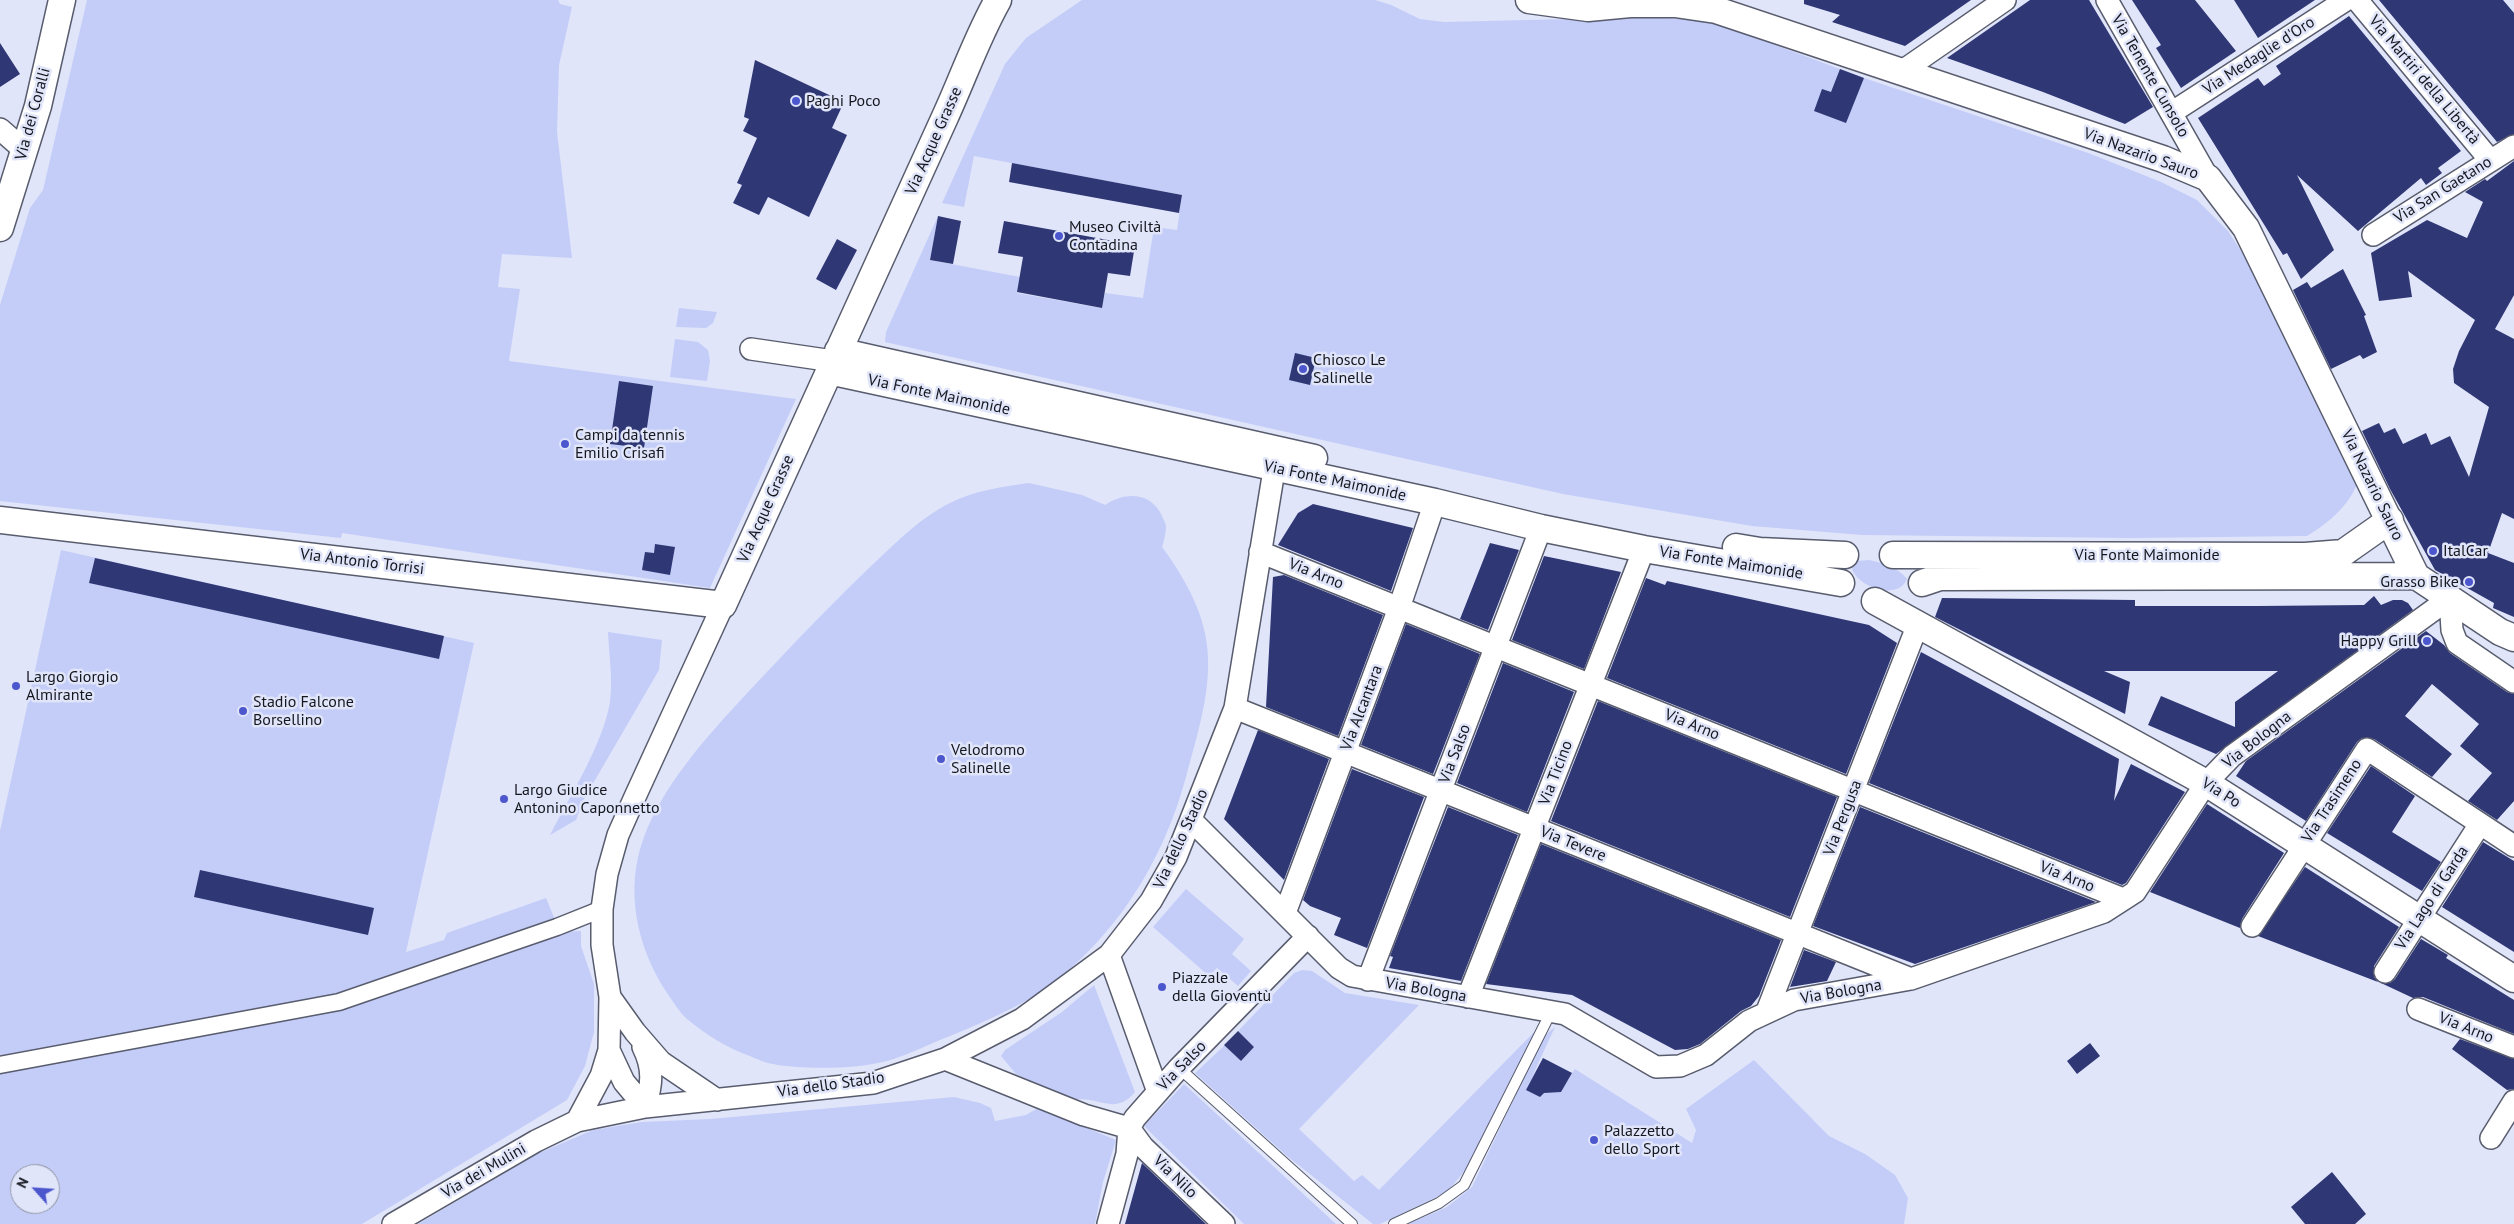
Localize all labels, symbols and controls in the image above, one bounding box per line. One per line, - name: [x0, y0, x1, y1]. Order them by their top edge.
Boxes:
- street label: Via Tenente Cunsolo: [2107, 11, 2193, 141]
- street label: Via Martiri della Libertà: [2364, 12, 2484, 148]
- street label: Via Medaglie d'Oro: [2200, 13, 2318, 99]
- street label: Via dei Coralli: [11, 66, 55, 162]
- street label: Via Acque Grasse: [902, 84, 966, 198]
- place label: Paghi Poco: [806, 91, 881, 111]
- marker: Paghi Poco: [790, 95, 802, 107]
- street label: Via Nazario Sauro: [2081, 124, 2201, 184]
- street label: Via San Gaetano: [2391, 152, 2495, 228]
- place label: Museo Civiltà Contadina: [1069, 217, 1161, 255]
- marker: Museo Civiltà Contadina: [1053, 230, 1065, 242]
- place label: Chiosco Le Salinelle: [1313, 350, 1386, 388]
- marker: Chiosco Le Salinelle: [1297, 363, 1309, 375]
- street label: Via Fonte Maimonide: [866, 371, 1012, 419]
- place label: Campi da tennis Emilio Crisafi: [575, 425, 685, 463]
- street label: Via Nazario Sauro: [2337, 426, 2407, 544]
- marker: Campi da tennis Emilio Crisafi: [559, 438, 571, 450]
- street label: Via Acque Grasse: [734, 452, 798, 566]
- street label: Via Fonte Maimonide: [1262, 457, 1408, 505]
- place label: ItalCar: [2443, 541, 2488, 561]
- street label: Via Fonte Maimonide: [1658, 542, 1804, 584]
- street label: Via Antonio Torrisi: [299, 545, 425, 579]
- street label: Via Fonte Maimonide: [2074, 545, 2220, 565]
- marker: ItalCar: [2427, 545, 2439, 557]
- street label: Via Arno: [1286, 554, 1346, 594]
- place label: Grasso Bike: [2380, 572, 2459, 592]
- marker: Grasso Bike: [2463, 576, 2475, 588]
- place label: Happy Grill: [2341, 631, 2417, 651]
- marker: Happy Grill: [2421, 635, 2433, 647]
- street label: Via Alcantara: [1337, 662, 1387, 754]
- place label: Largo Giorgio Almirante: [26, 667, 118, 705]
- marker: Largo Giorgio Almirante: [10, 680, 22, 692]
- place label: Stadio Falcone Borsellino: [253, 692, 354, 730]
- marker: Stadio Falcone Borsellino: [237, 705, 249, 717]
- street label: Via Arno: [1662, 705, 1722, 745]
- street label: Via Bologna: [2219, 707, 2295, 773]
- street label: Via Salso: [1435, 722, 1475, 786]
- street label: Via Ticino: [1535, 738, 1577, 808]
- place label: Velodromo Salinelle: [951, 740, 1025, 778]
- marker: Velodromo Salinelle: [935, 753, 947, 765]
- street label: Via Trasimeno: [2298, 756, 2366, 846]
- street label: Via Po: [2198, 774, 2244, 812]
- street label: Via Pergusa: [1820, 777, 1866, 859]
- place label: Largo Giudice Antonino Caponnetto: [514, 780, 659, 818]
- street label: Via dello Stadio: [1150, 786, 1212, 892]
- marker: Largo Giudice Antonino Caponnetto: [498, 793, 510, 805]
- street label: Via Tevere: [1537, 822, 1609, 866]
- street label: Via Lago di Garda: [2391, 843, 2473, 953]
- street label: Via Arno: [2037, 857, 2097, 897]
- place label: Piazzale della Gioventù: [1172, 968, 1271, 1006]
- street label: Via Bologna: [1384, 973, 1468, 1007]
- street label: Via Bologna: [1799, 975, 1883, 1009]
- marker: Piazzale della Gioventù: [1156, 981, 1168, 993]
- street label: Via Arno: [2436, 1008, 2496, 1048]
- street label: Via Salso: [1154, 1037, 1210, 1095]
- street label: Via dello Stadio: [776, 1068, 886, 1102]
- place label: Palazzetto dello Sport: [1604, 1121, 1680, 1159]
- marker: Palazzetto dello Sport: [1588, 1134, 1600, 1146]
- street label: Via dei Mulini: [438, 1139, 530, 1203]
- street label: Via Nilo: [1149, 1151, 1201, 1203]
- north arrow: [10, 1164, 60, 1214]
- text: N: [12, 1175, 33, 1191]

